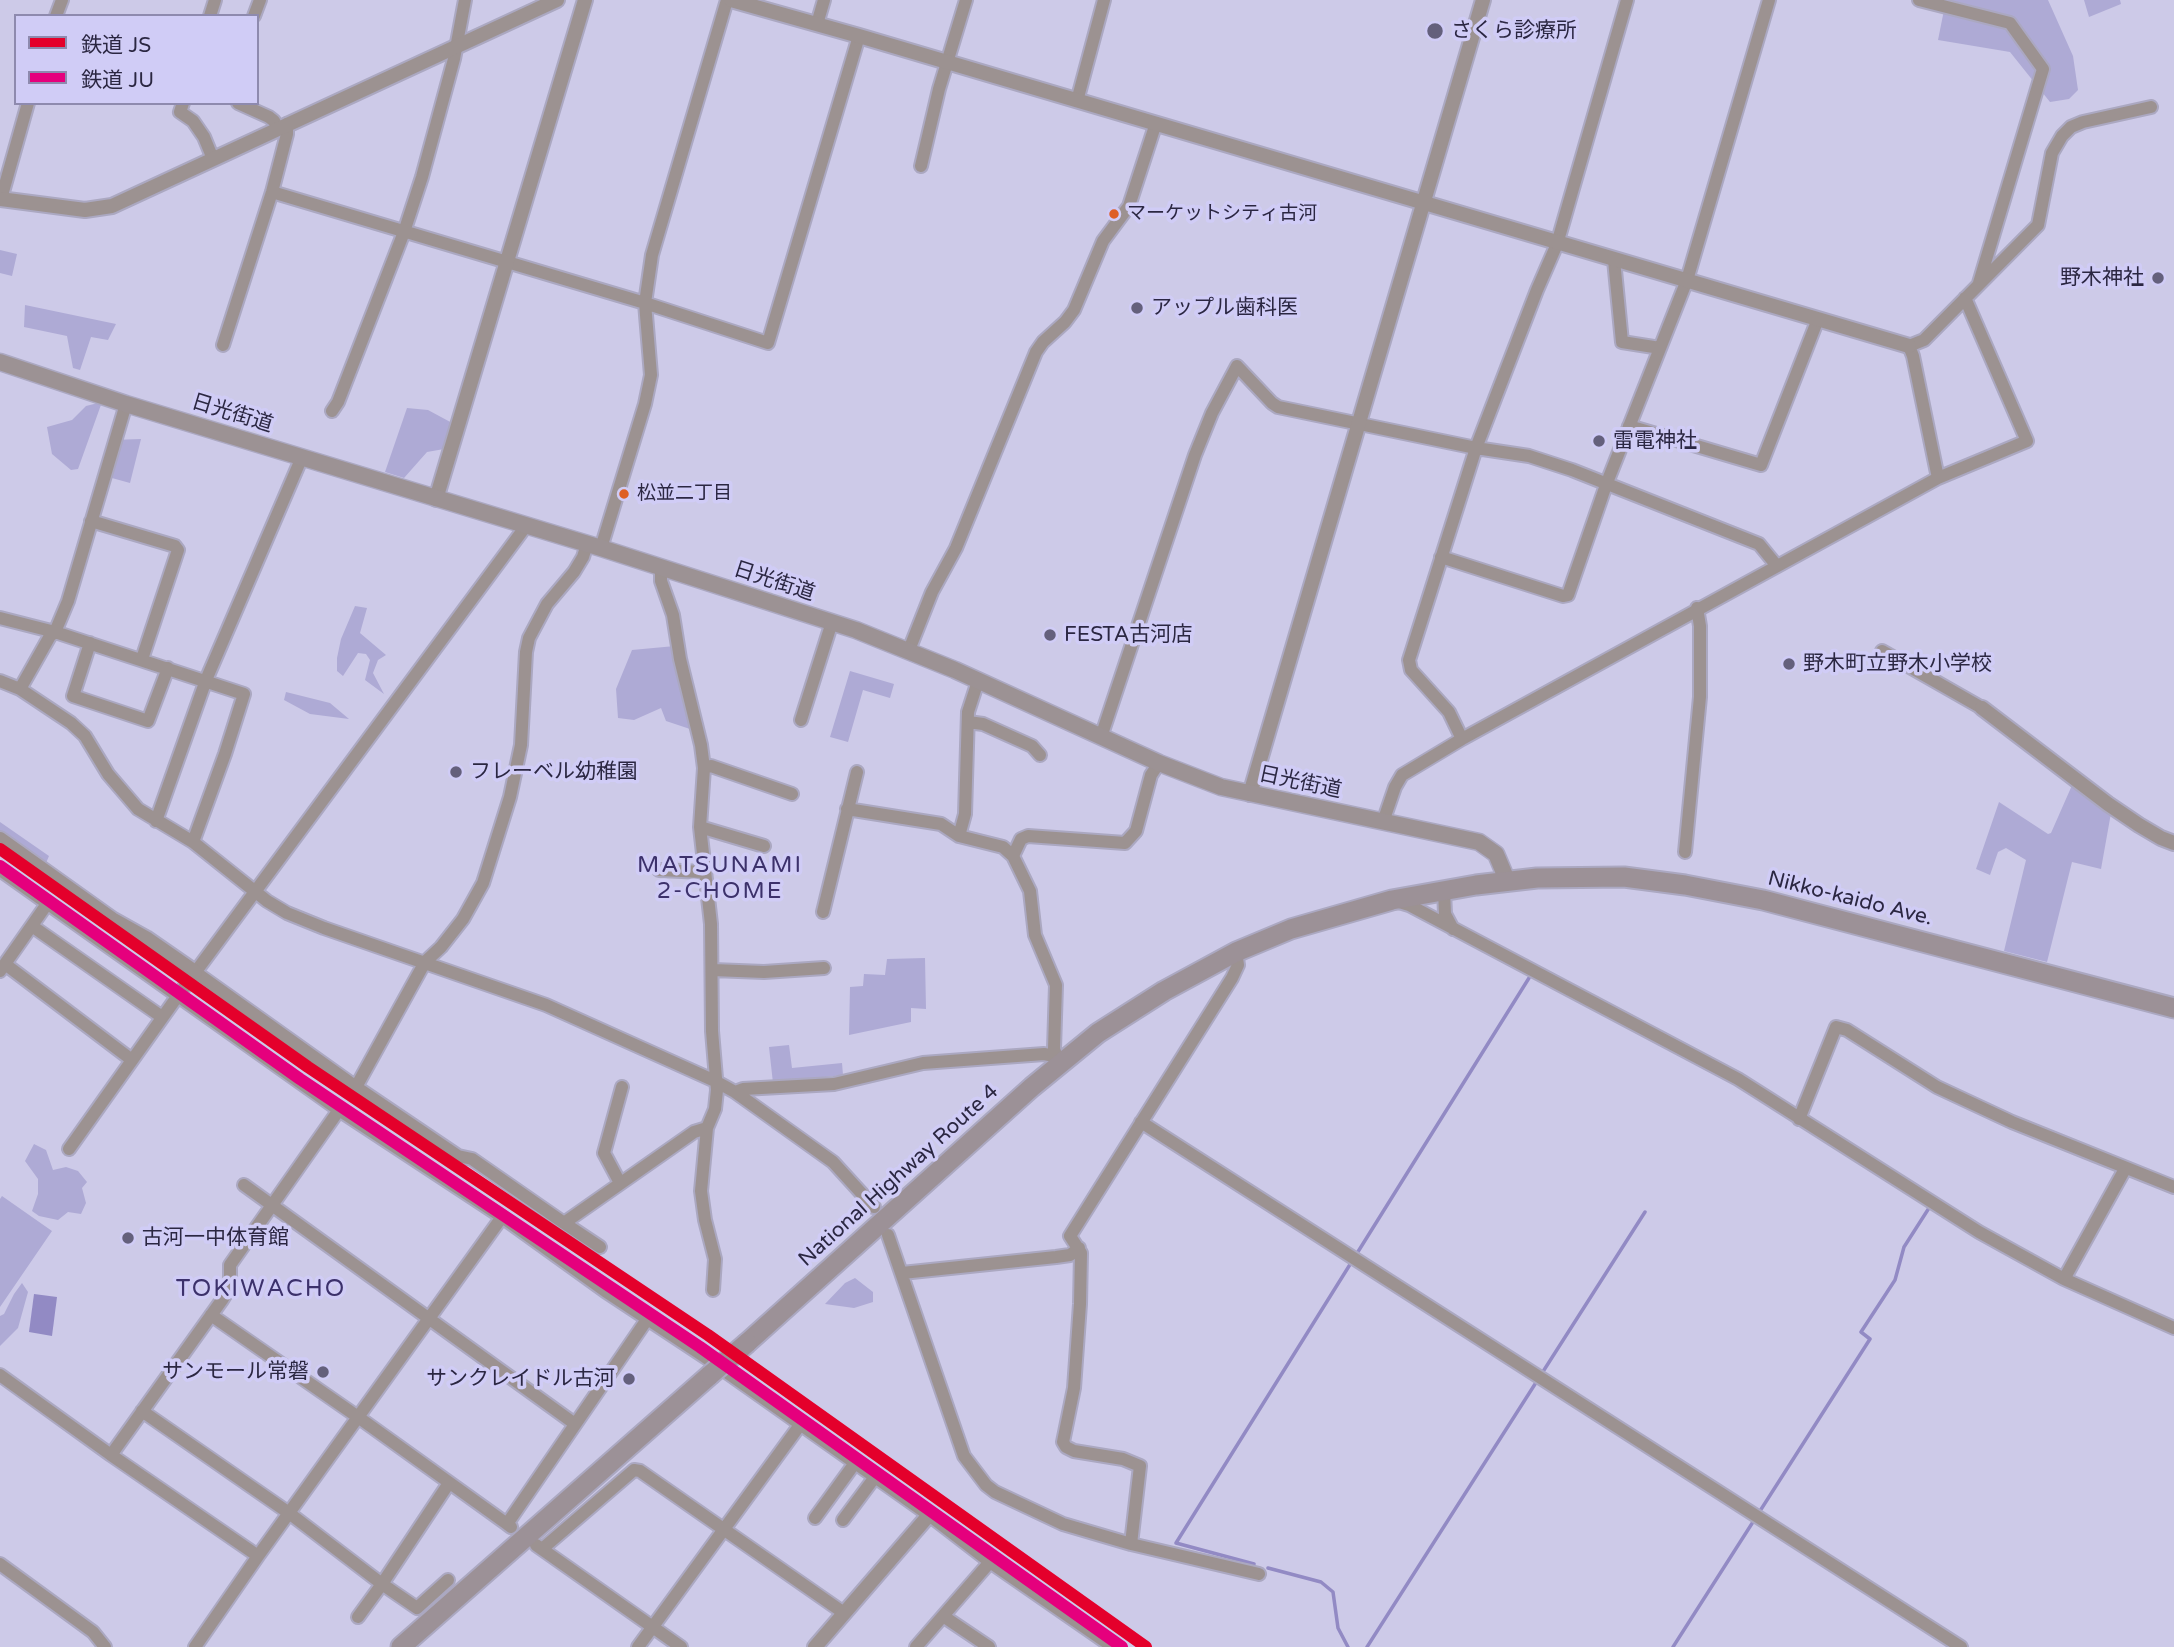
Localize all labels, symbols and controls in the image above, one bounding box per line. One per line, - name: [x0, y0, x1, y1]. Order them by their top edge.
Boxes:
- legend: [14, 14, 259, 105]
- place label: さくら診療所: [1451, 18, 1577, 44]
- marker: さくら診療所: [1425, 21, 1445, 41]
- text: 鉄道 JS: [81, 33, 151, 58]
- text: 鉄道 JU: [81, 68, 154, 93]
- place label: マーケットシティ古河: [1127, 203, 1317, 225]
- marker: マーケットシティ古河: [1107, 207, 1121, 221]
- place label: 野木神社: [2060, 265, 2144, 291]
- marker: 野木神社: [2150, 270, 2166, 286]
- place label: アップル歯科医: [1151, 295, 1298, 321]
- marker: アップル歯科医: [1129, 300, 1145, 316]
- street label: 日光街道: [188, 390, 276, 438]
- place label: 雷電神社: [1613, 428, 1697, 454]
- marker: 雷電神社: [1591, 433, 1607, 449]
- place label: 松並二丁目: [637, 483, 732, 505]
- marker: 松並二丁目: [617, 487, 631, 501]
- street label: 日光街道: [730, 557, 818, 607]
- place label: FESTA古河店: [1064, 622, 1192, 648]
- marker: FESTA古河店: [1042, 627, 1058, 643]
- place label: 野木町立野木小学校: [1803, 651, 1992, 677]
- marker: 野木町立野木小学校: [1781, 656, 1797, 672]
- place label: フレーベル幼稚園: [470, 759, 638, 785]
- street label: 日光街道: [1256, 762, 1344, 804]
- marker: フレーベル幼稚園: [448, 764, 464, 780]
- district label: MATSUNAMI 2-CHOME: [638, 852, 802, 906]
- street label: Nikko-kaido Ave.: [1765, 866, 1935, 932]
- street label: National Highway Route 4: [794, 1080, 1004, 1272]
- place label: 古河一中体育館: [142, 1225, 289, 1251]
- marker: 古河一中体育館: [120, 1230, 136, 1246]
- district label: TOKIWACHO: [177, 1276, 345, 1304]
- place label: サンモール常磐: [162, 1359, 309, 1385]
- marker: サンモール常磐: [315, 1364, 331, 1380]
- place label: サンクレイドル古河: [426, 1366, 615, 1392]
- marker: サンクレイドル古河: [621, 1371, 637, 1387]

